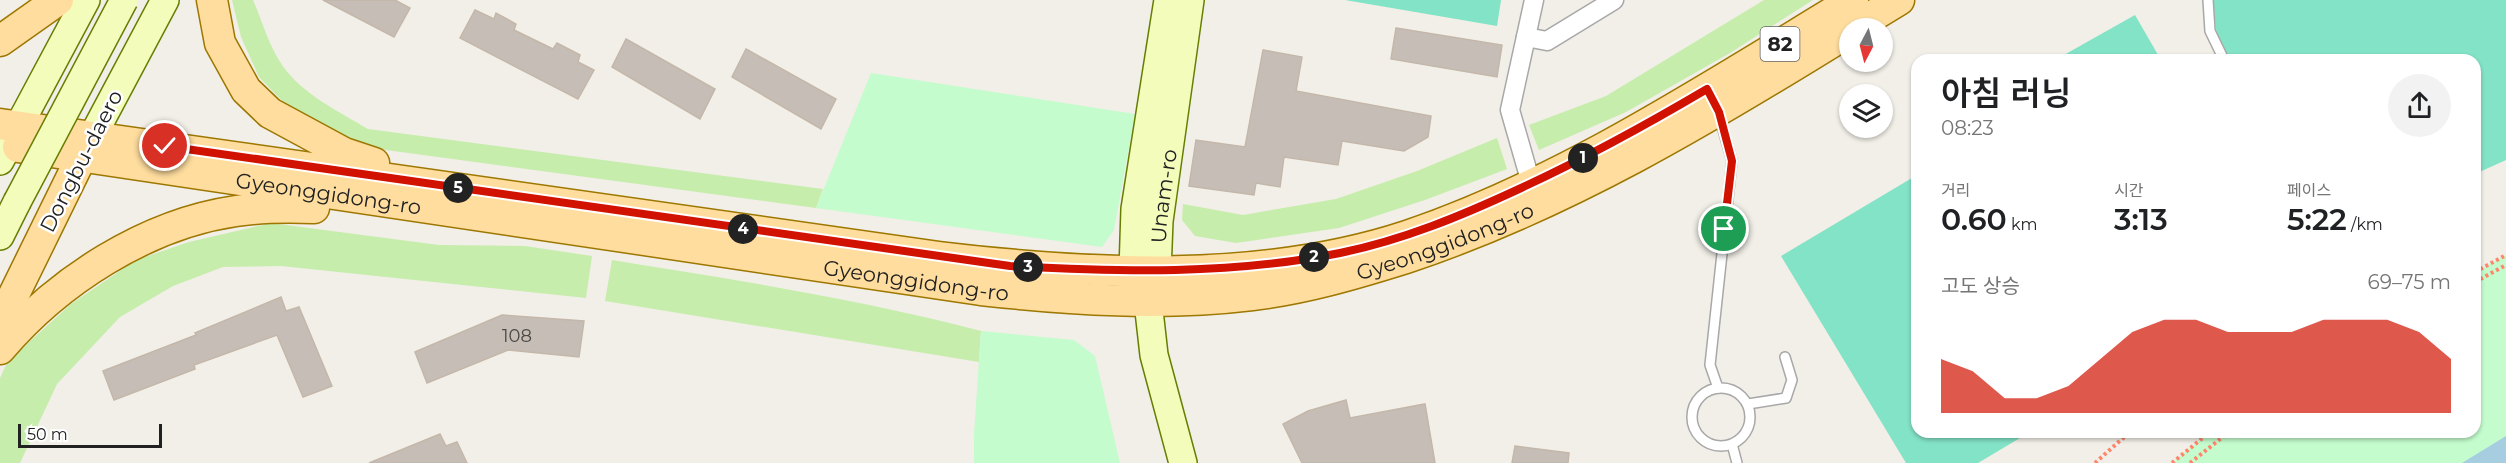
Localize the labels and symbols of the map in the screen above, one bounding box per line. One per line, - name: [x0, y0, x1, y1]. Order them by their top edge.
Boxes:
- north arrow: [1839, 18, 1893, 72]
- road number: 82: [1760, 27, 1800, 61]
- street label: Dongbu-daero: [34, 86, 128, 236]
- pin: [139, 120, 190, 171]
- pin: 1: [1568, 143, 1598, 173]
- street label: Unam-ro: [1146, 147, 1181, 244]
- street label: Gyeonggidong-ro: [234, 167, 423, 219]
- pin: 5: [443, 173, 473, 203]
- street label: Gyeonggidong-ro: [1353, 197, 1537, 285]
- pin: [1698, 203, 1749, 254]
- pin: 4: [728, 214, 758, 244]
- pin: 2: [1299, 242, 1329, 272]
- pin: 3: [1013, 252, 1043, 282]
- street label: Gyeonggidong-ro: [822, 254, 1010, 305]
- house number: 108: [502, 325, 532, 347]
- scale bar: [18, 421, 162, 448]

